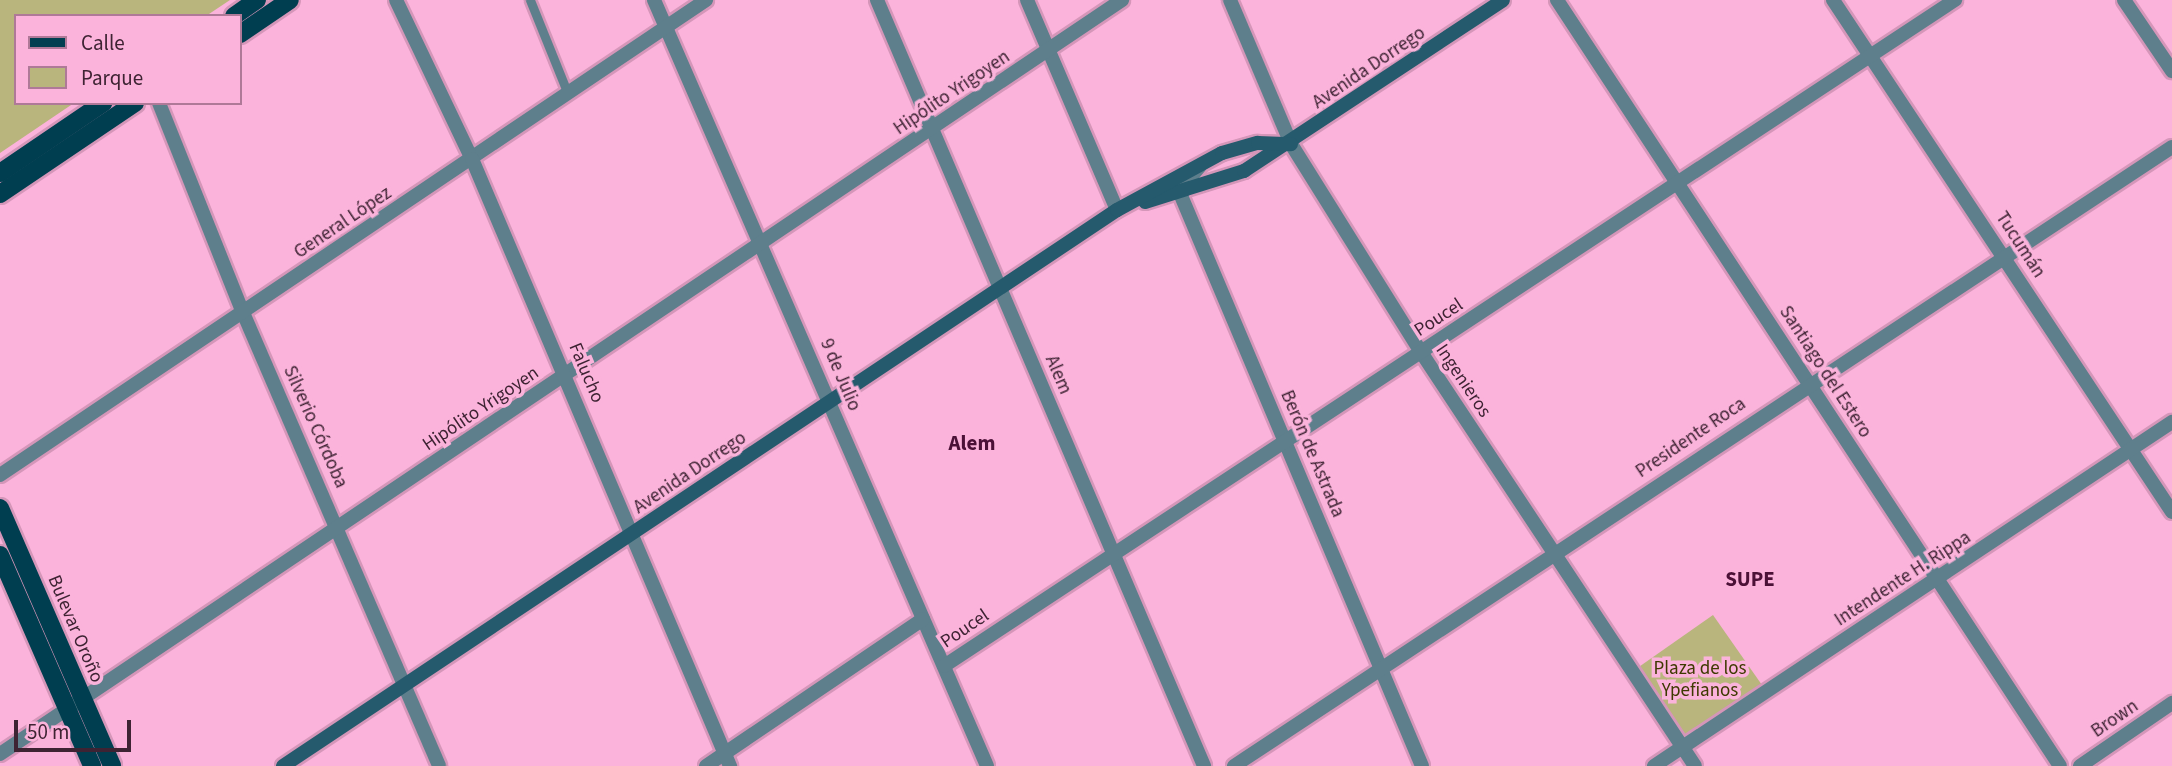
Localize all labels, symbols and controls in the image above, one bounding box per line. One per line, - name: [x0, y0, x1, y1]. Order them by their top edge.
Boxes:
- legend: [14, 14, 242, 105]
- street label: Avenida Dorrego: [1308, 22, 1430, 114]
- text: Calle: [81, 28, 125, 58]
- street label: Hipólito Yrigoyen: [889, 46, 1015, 140]
- text: Parque: [81, 63, 143, 93]
- street label: General López: [290, 182, 396, 264]
- street label: Tucumán: [1990, 208, 2050, 282]
- street label: Poucel: [1410, 294, 1468, 342]
- street label: Santiago del Estero: [1774, 302, 1876, 442]
- street label: 9 de Julio: [815, 335, 865, 415]
- street label: Falucho: [563, 340, 609, 406]
- street label: Ingenieros: [1430, 340, 1496, 422]
- street label: Alem: [1040, 352, 1076, 398]
- street label: Silverio Córdoba: [278, 362, 352, 492]
- street label: Hipólito Yrigoyen: [418, 362, 544, 456]
- street label: Berón de Astrada: [1275, 387, 1349, 521]
- street label: Presidente Roca: [1632, 393, 1750, 483]
- street label: Avenida Dorrego: [629, 427, 751, 519]
- district label: Alem: [949, 430, 995, 456]
- street label: Intendente H. Rippa: [1831, 526, 1975, 632]
- district label: SUPE: [1725, 566, 1775, 592]
- street label: Bulevar Oroño: [42, 572, 108, 686]
- street label: Poucel: [936, 605, 994, 653]
- park label: Plaza de los Ypefianos: [1653, 658, 1747, 702]
- street label: Brown: [2087, 695, 2143, 743]
- scale bar: [18, 706, 135, 750]
- text: 50 m: [27, 717, 69, 747]

